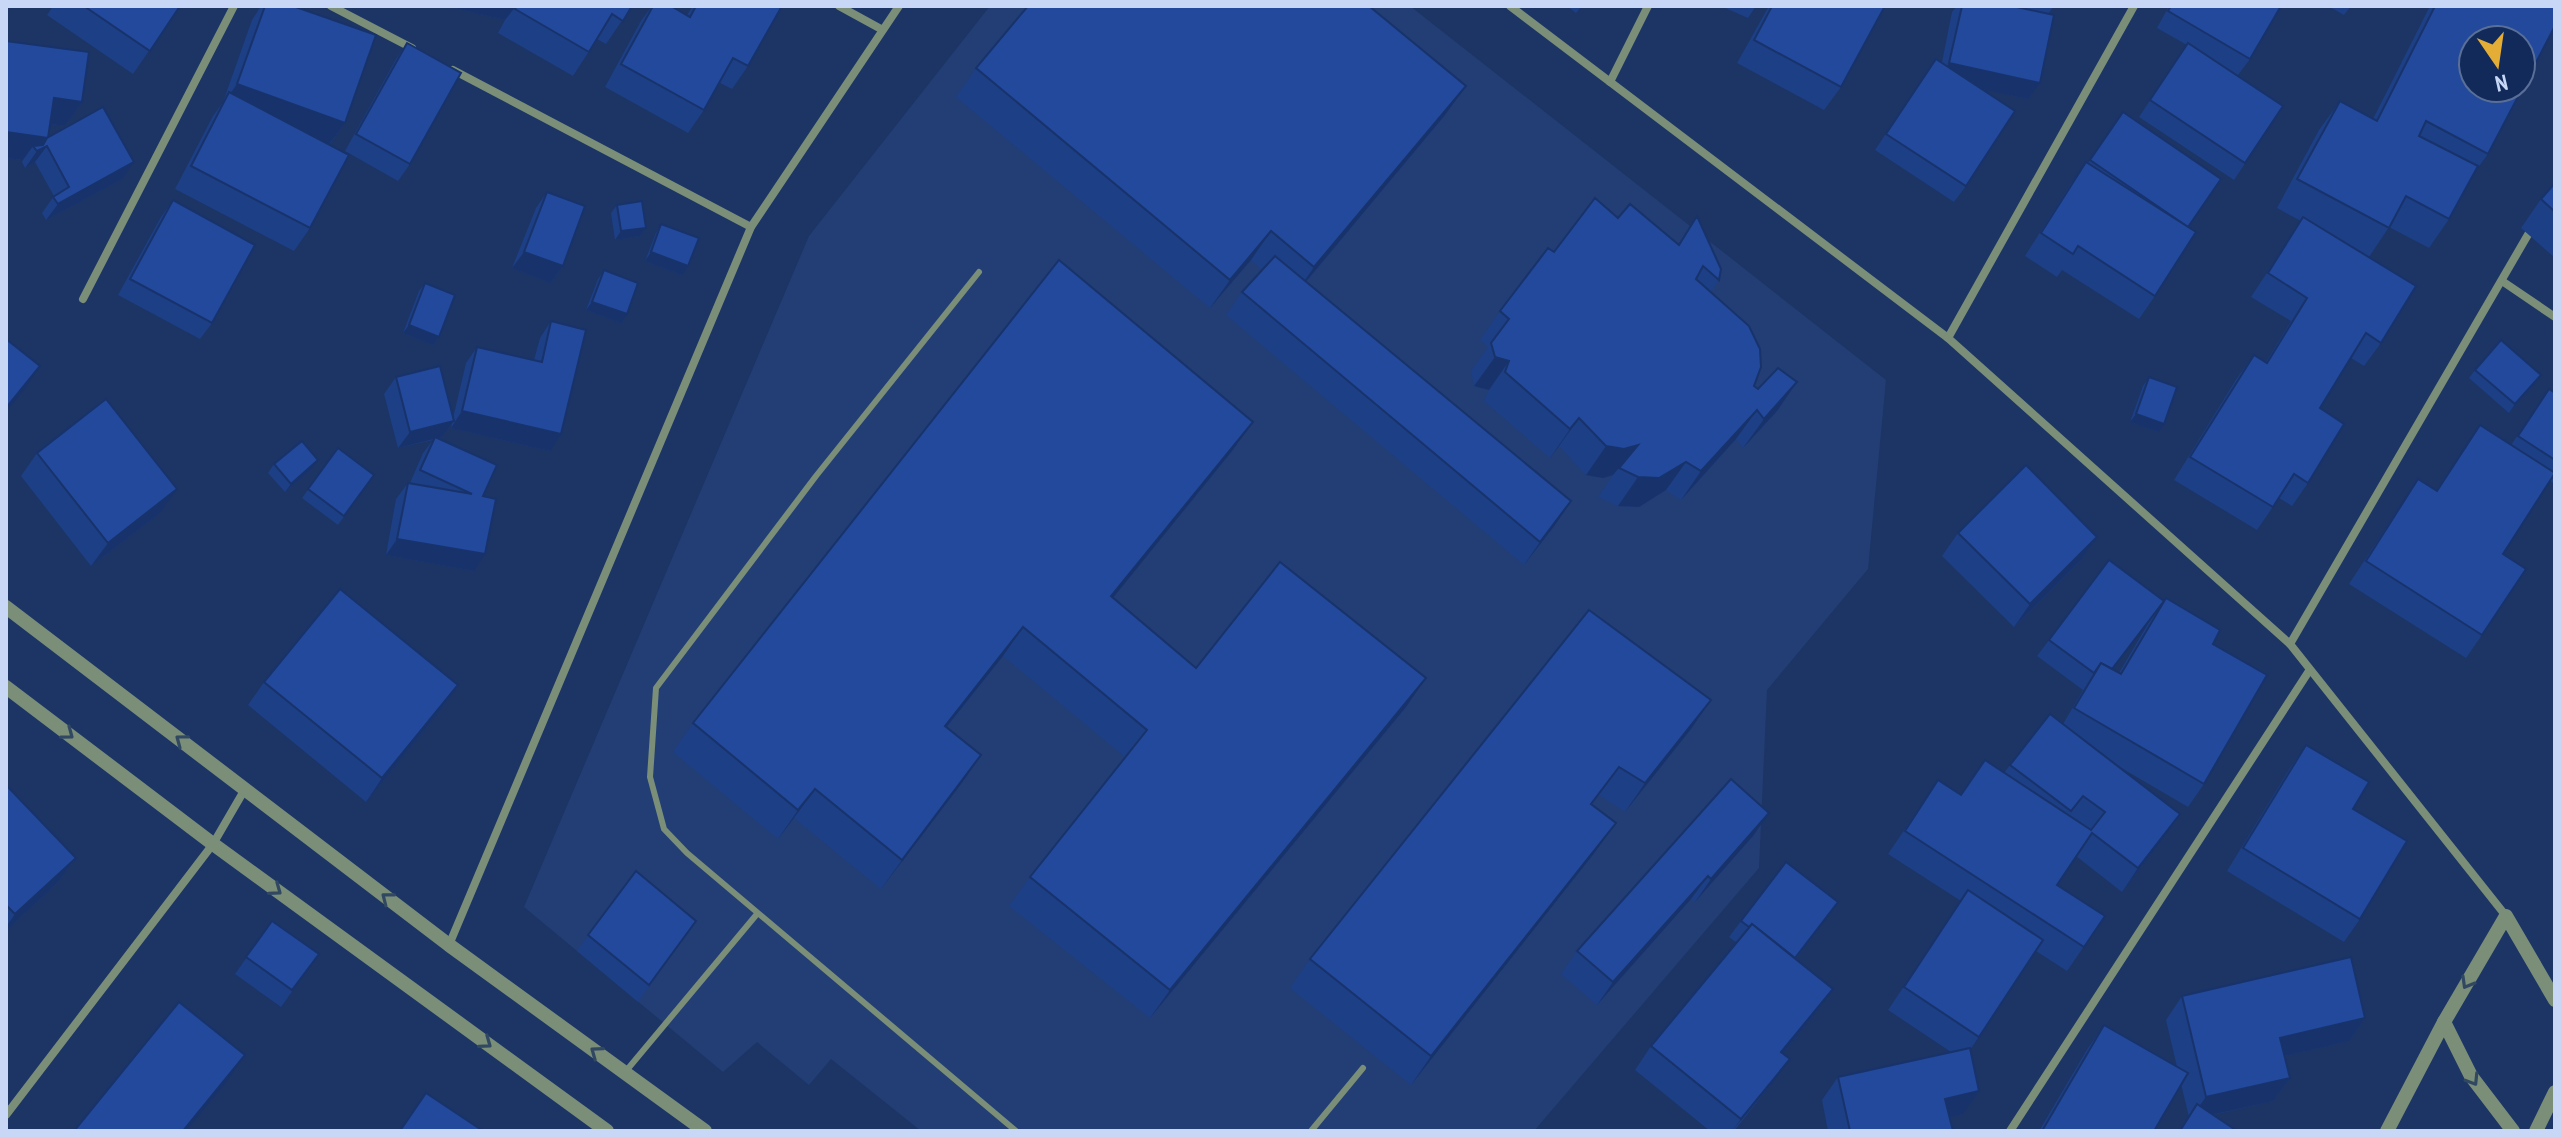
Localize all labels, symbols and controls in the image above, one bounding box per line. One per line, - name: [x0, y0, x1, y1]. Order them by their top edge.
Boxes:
- north arrow: [2457, 24, 2537, 104]
- text: N: [2493, 69, 2510, 98]
- one-way arrow: [59, 725, 74, 739]
- one-way arrow: [175, 735, 190, 749]
- one-way arrow: [268, 880, 282, 895]
- one-way arrow: [382, 893, 396, 908]
- one-way arrow: [2461, 974, 2476, 989]
- one-way arrow: [478, 1033, 492, 1048]
- one-way arrow: [591, 1048, 605, 1062]
- one-way arrow: [2464, 1071, 2479, 1085]

